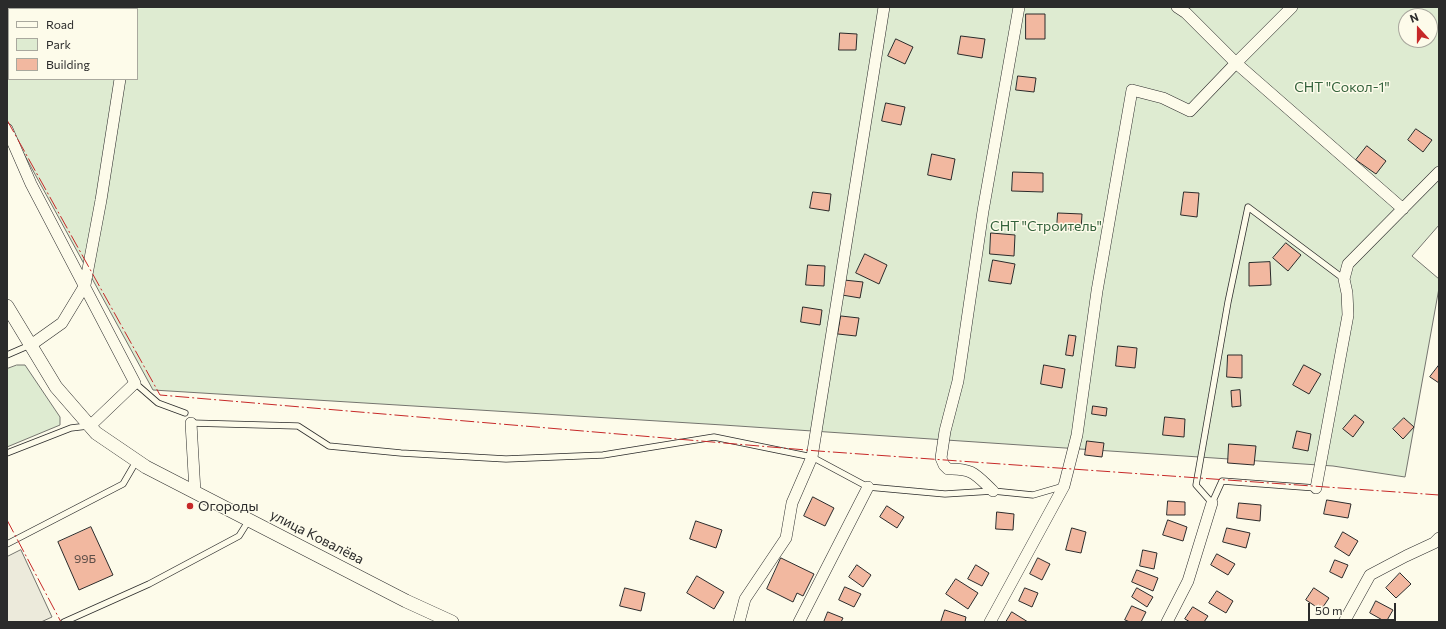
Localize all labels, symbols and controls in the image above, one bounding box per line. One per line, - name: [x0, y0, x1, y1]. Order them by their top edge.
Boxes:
- legend: [8, 8, 138, 80]
- north arrow: [1398, 8, 1438, 48]
- text: N: [1408, 10, 1420, 25]
- text: Road: [46, 17, 74, 31]
- text: Park: [46, 37, 71, 51]
- text: Building: [46, 57, 90, 71]
- park label: СНТ "Сокол-1": [1294, 79, 1390, 95]
- park label: СНТ "Строитель": [990, 218, 1102, 234]
- place label: Огороды: [198, 498, 259, 514]
- marker: Огороды: [185, 501, 195, 511]
- street label: улица Ковалёва: [267, 506, 367, 568]
- house number: 99Б: [74, 552, 96, 566]
- scale bar: [1310, 595, 1398, 621]
- text: 50 m: [1315, 603, 1343, 617]

